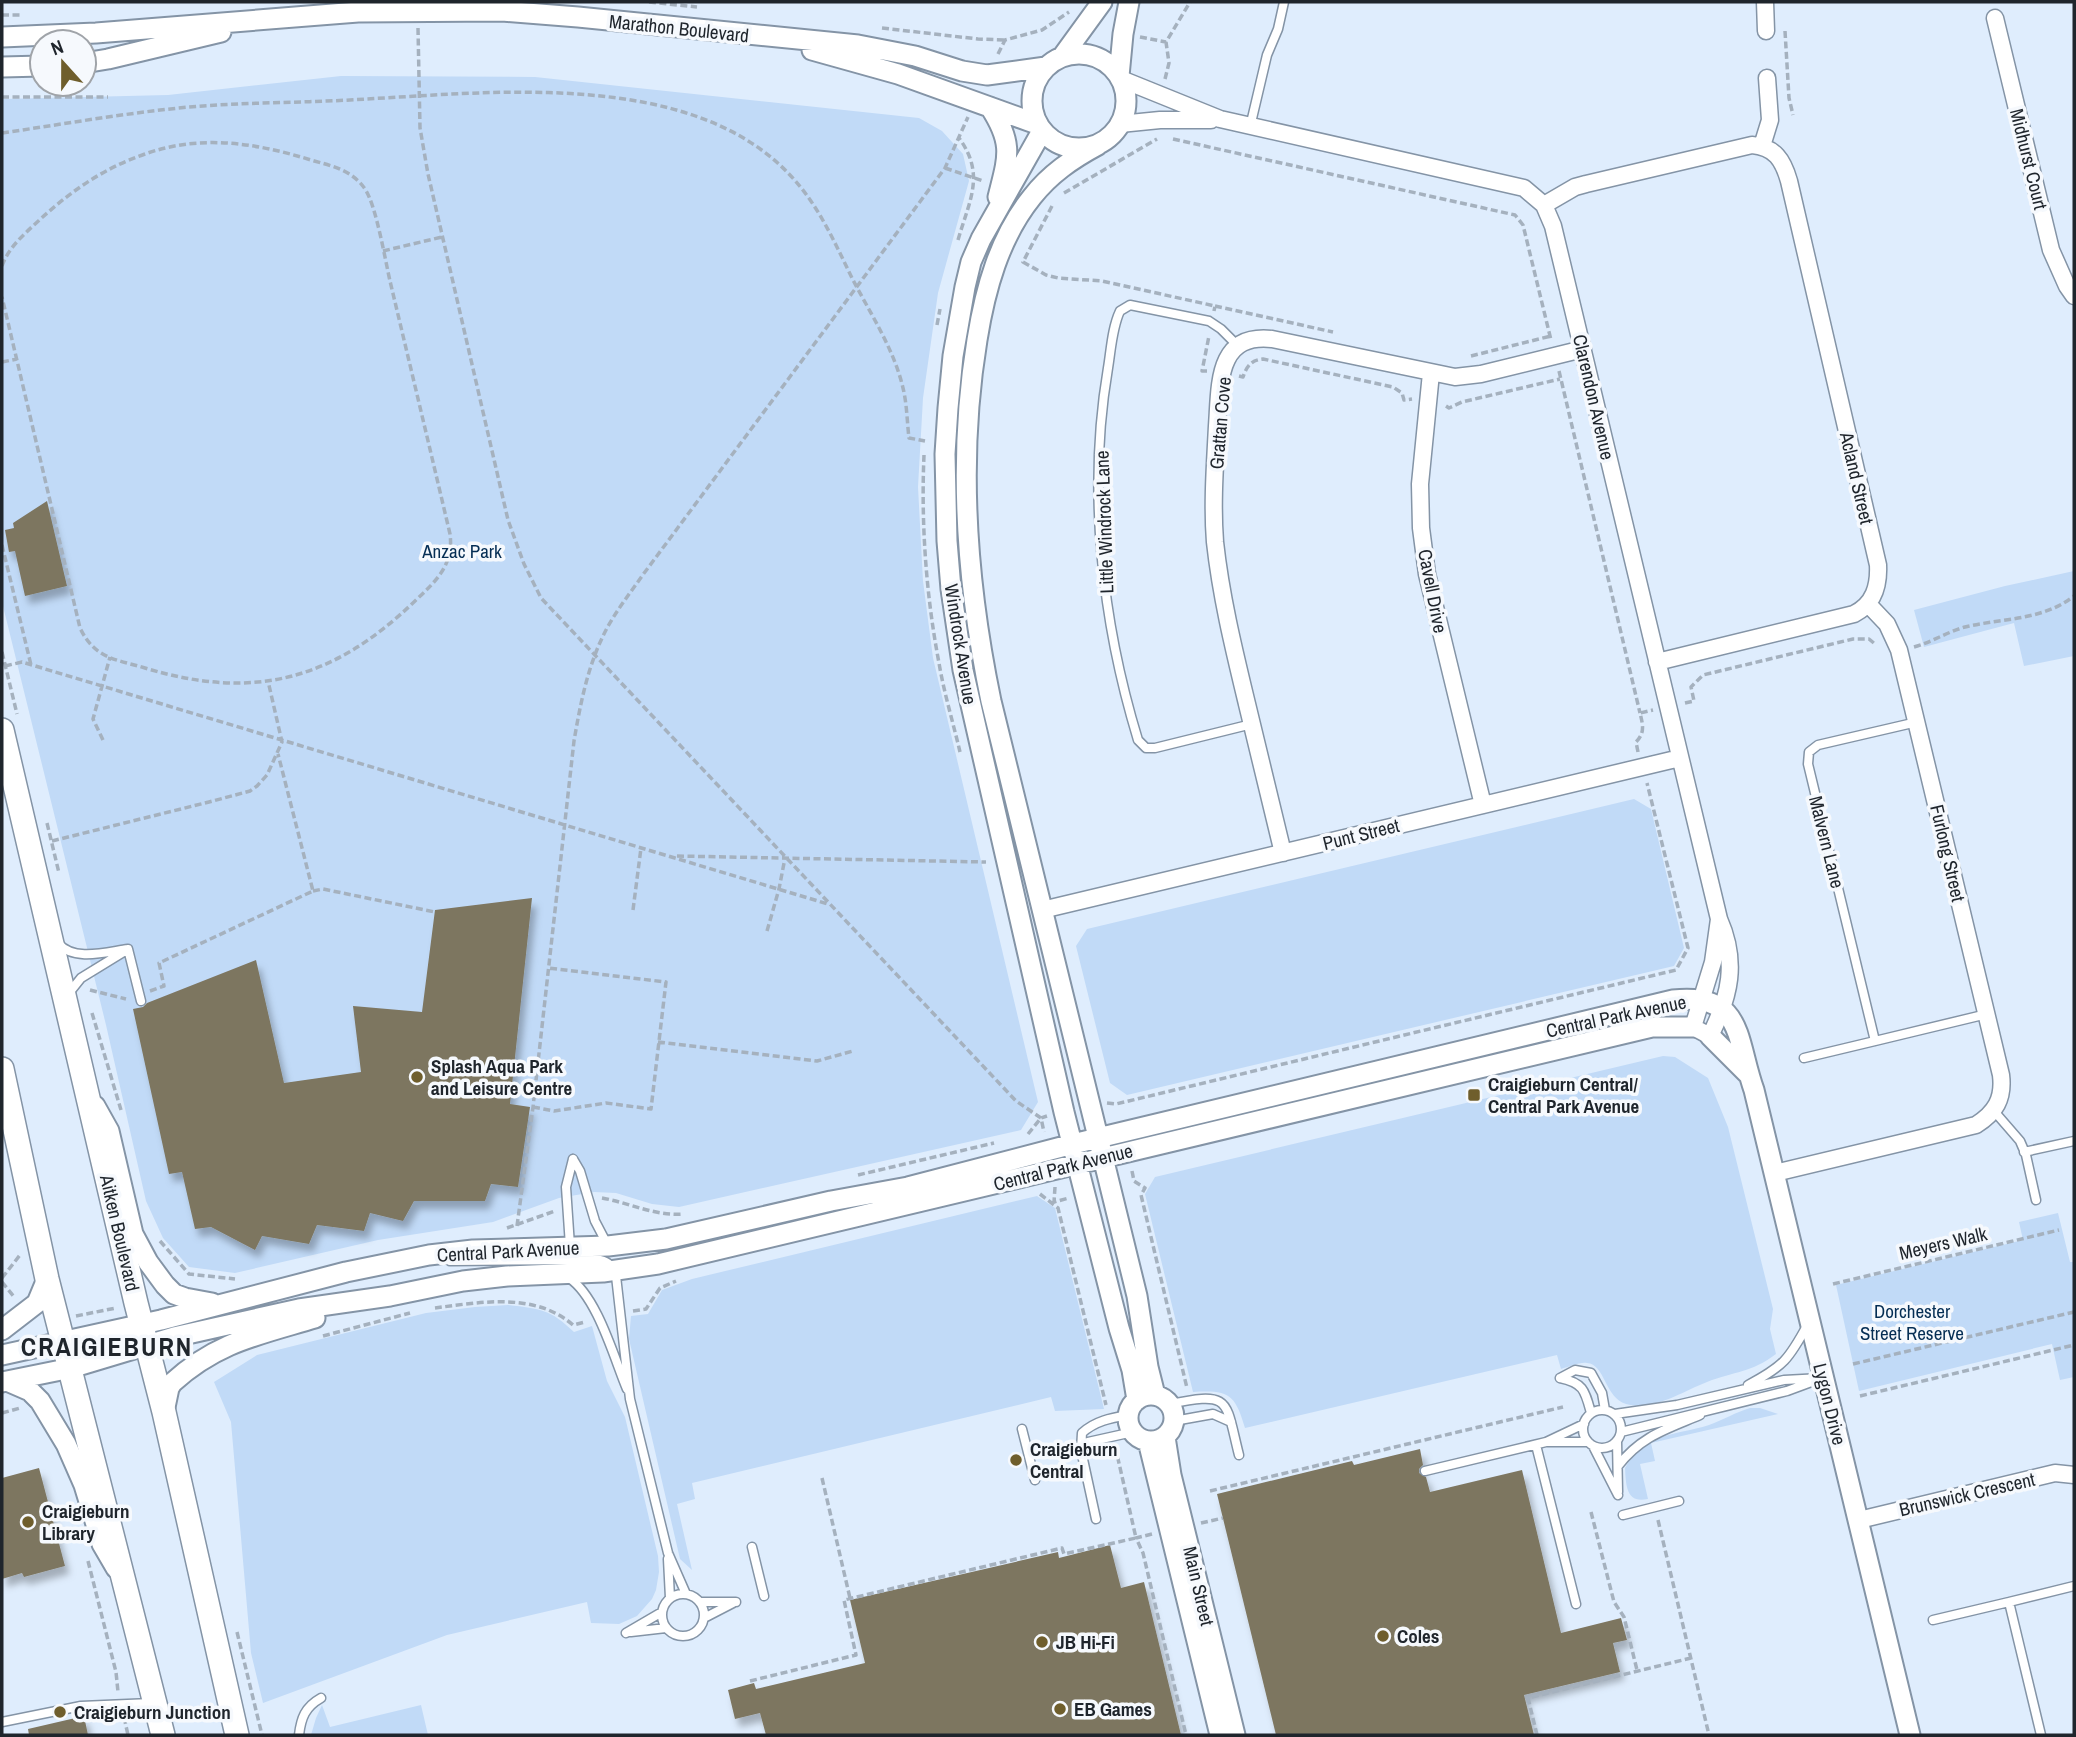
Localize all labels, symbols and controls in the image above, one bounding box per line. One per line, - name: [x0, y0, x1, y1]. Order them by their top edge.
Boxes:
- street label: Marathon Boulevard: [608, 8, 750, 48]
- north arrow: [28, 28, 98, 98]
- text: N: [47, 33, 67, 61]
- street label: Midhurst Court: [2004, 106, 2054, 213]
- street label: Clarendon Avenue: [1567, 332, 1621, 462]
- street label: Grattan Cove: [1203, 376, 1237, 470]
- street label: Acland Street: [1834, 429, 1880, 527]
- street label: Little Windrock Lane: [1089, 450, 1119, 594]
- park label: Anzac Park: [421, 538, 502, 564]
- street label: Cavell Drive: [1412, 547, 1454, 635]
- street label: Windrock Avenue: [939, 582, 983, 706]
- street label: Malvern Lane: [1803, 793, 1851, 891]
- street label: Furlong Street: [1924, 802, 1972, 905]
- street label: Punt Street: [1320, 812, 1403, 856]
- street label: Central Park Avenue: [1544, 988, 1688, 1044]
- place label: Splash Aqua Park and Leisure Centre: [431, 1053, 572, 1101]
- marker: Splash Aqua Park and Leisure Centre: [409, 1069, 425, 1085]
- place label: Craigieburn Central/ Central Park Avenue: [1488, 1071, 1640, 1119]
- marker: Craigieburn Central/ Central Park Avenue: [1466, 1087, 1482, 1103]
- street label: Central Park Avenue: [991, 1137, 1135, 1197]
- street label: Aitken Boulevard: [94, 1171, 146, 1294]
- street label: Meyers Walk: [1896, 1220, 1990, 1266]
- street label: Central Park Avenue: [436, 1234, 580, 1268]
- park label: Dorchester Street Reserve: [1860, 1298, 1964, 1346]
- district label: CRAIGIEBURN: [21, 1329, 193, 1364]
- street label: Lygon Drive: [1807, 1360, 1853, 1448]
- place label: Craigieburn Central: [1030, 1436, 1117, 1484]
- marker: Craigieburn Central: [1008, 1452, 1024, 1468]
- street label: Brunswick Crescent: [1897, 1466, 2038, 1522]
- place label: Craigieburn Library: [42, 1498, 129, 1546]
- marker: Craigieburn Library: [20, 1514, 36, 1530]
- street label: Main Street: [1177, 1544, 1221, 1629]
- place label: Coles: [1397, 1623, 1439, 1649]
- marker: Coles: [1375, 1628, 1391, 1644]
- place label: JB Hi-Fi: [1056, 1629, 1115, 1655]
- marker: JB Hi-Fi: [1034, 1634, 1050, 1650]
- place label: EB Games: [1074, 1696, 1152, 1722]
- place label: Craigieburn Junction: [74, 1699, 231, 1725]
- marker: EB Games: [1052, 1701, 1068, 1717]
- marker: Craigieburn Junction: [52, 1704, 68, 1720]

